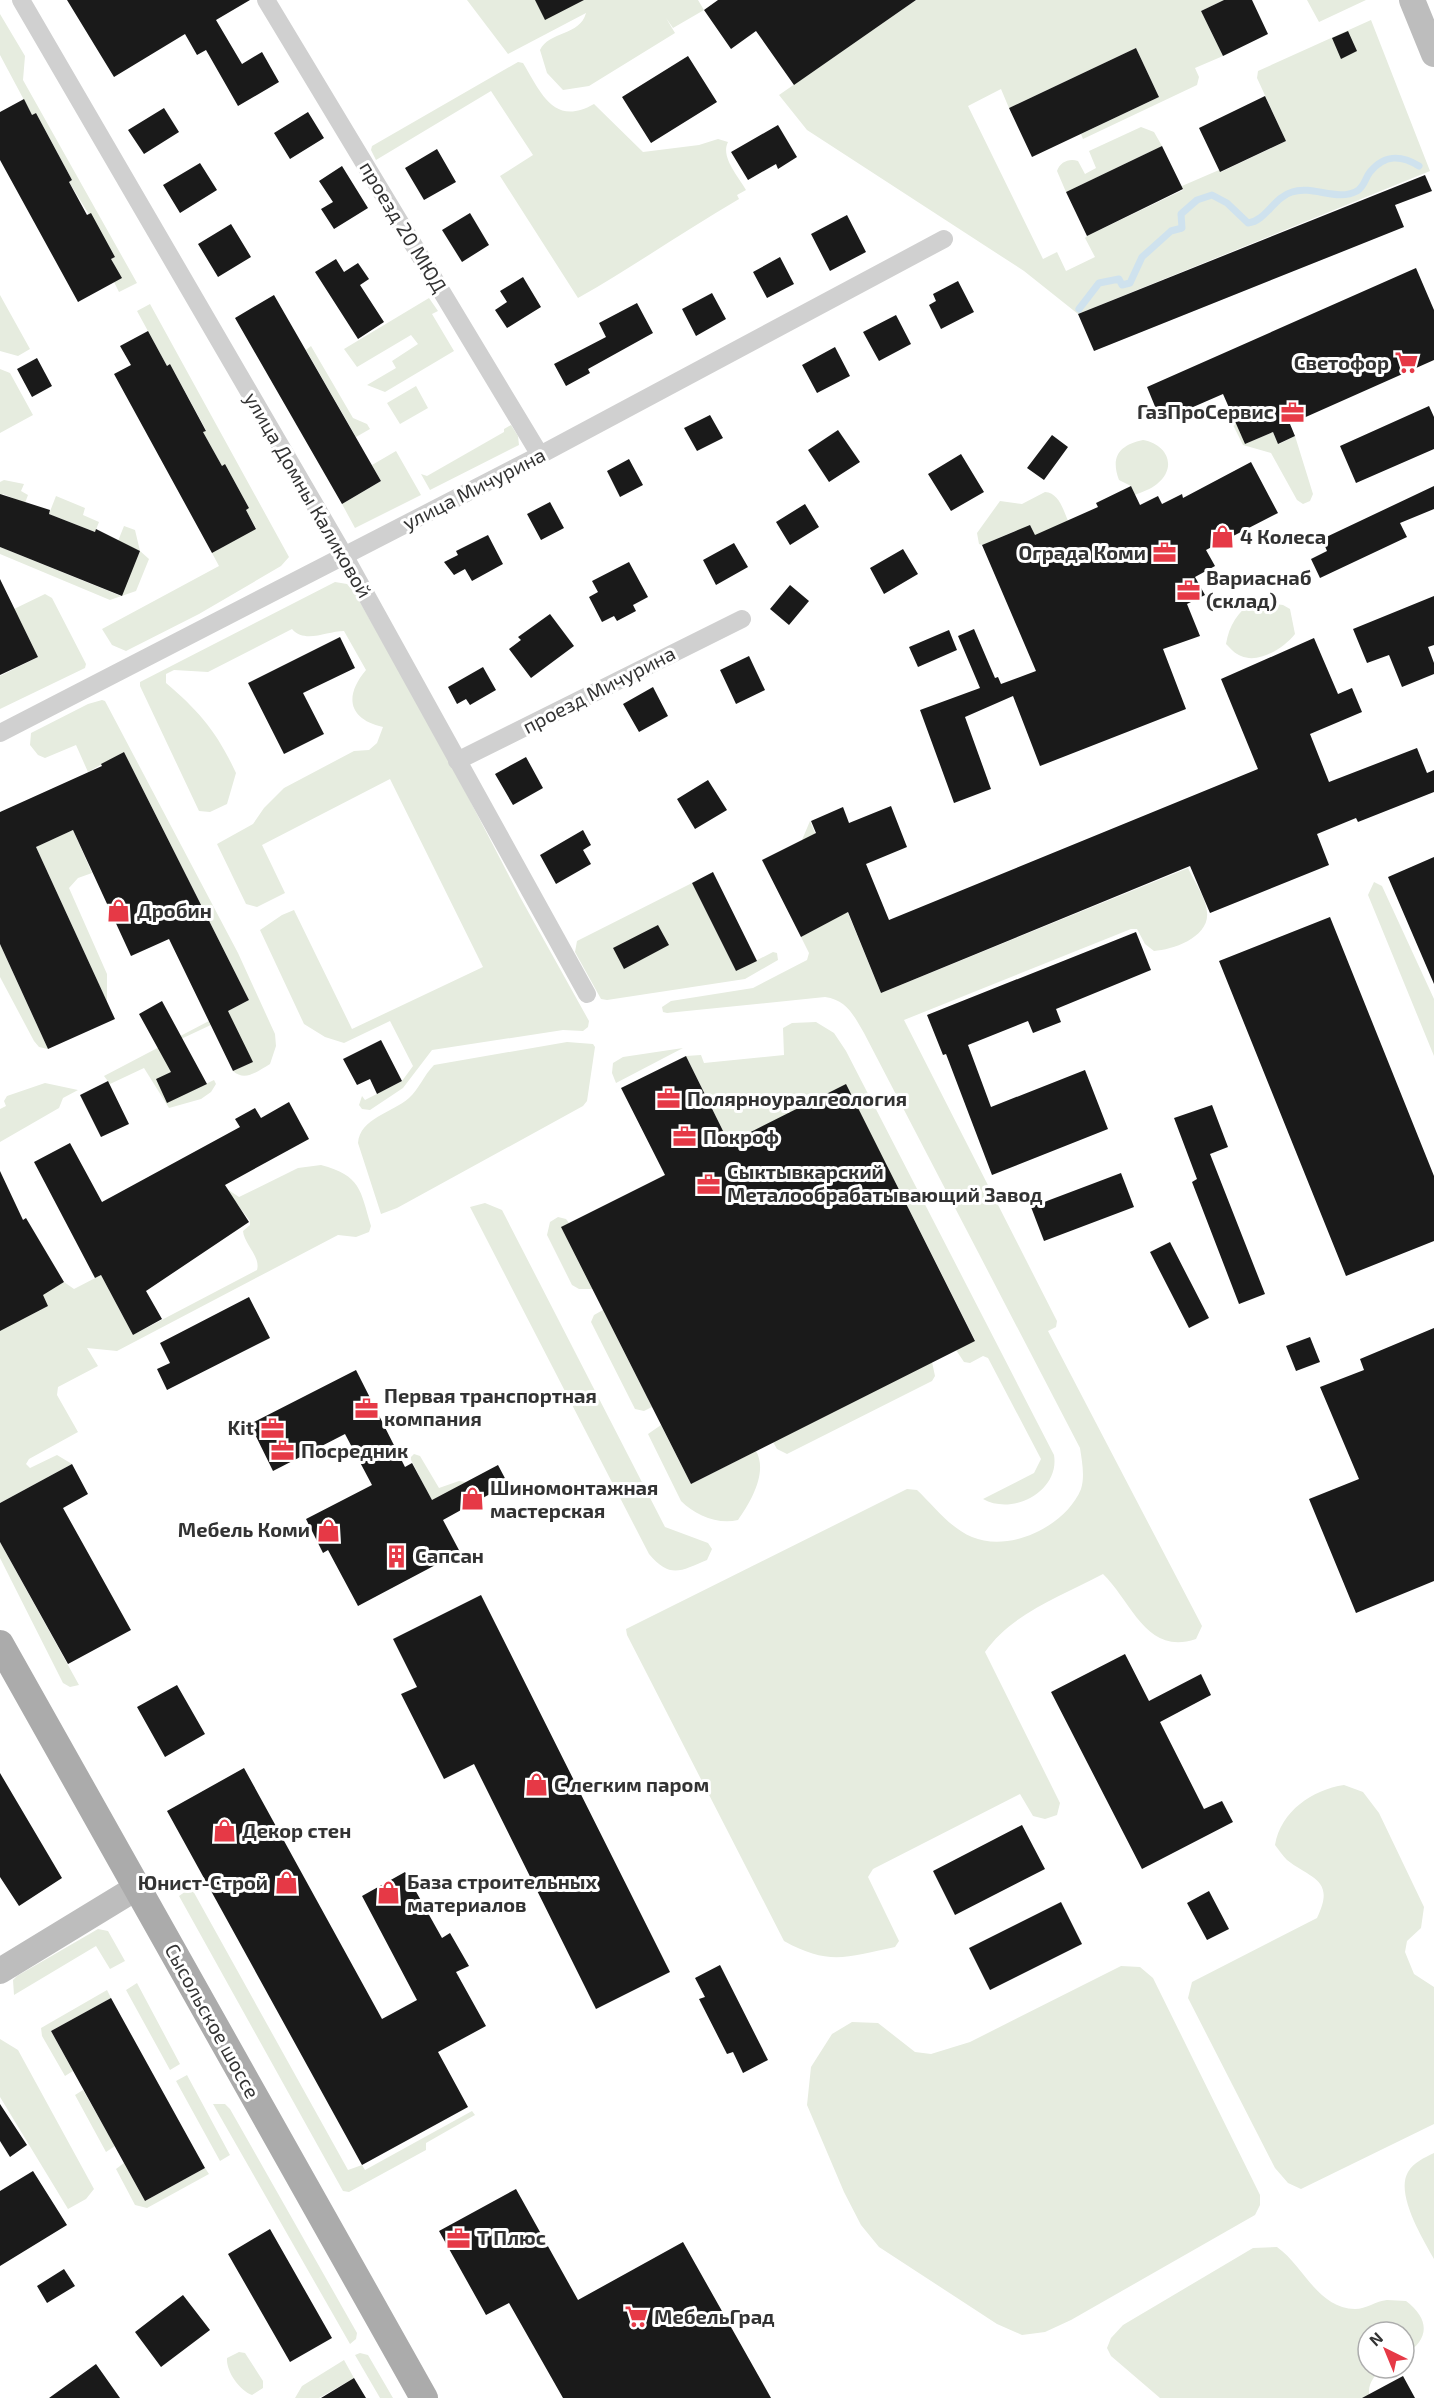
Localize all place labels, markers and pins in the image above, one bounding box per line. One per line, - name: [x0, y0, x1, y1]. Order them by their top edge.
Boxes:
- place label: Светофор: [1294, 350, 1389, 374]
- supermarket icon: Светофор: [1394, 350, 1420, 376]
- place label: ГазПроСервис: [1137, 399, 1274, 423]
- office icon: ГазПроСервис: [1279, 399, 1305, 425]
- shop icon: 4 Колеса: [1209, 524, 1235, 550]
- place label: 4 Колеса: [1240, 524, 1326, 548]
- place label: Ограда Коми: [1019, 540, 1146, 564]
- office icon: Ограда Коми: [1151, 540, 1177, 566]
- place label: Вариаснаб (склад): [1206, 565, 1312, 612]
- office icon: Вариаснаб (склад): [1175, 577, 1201, 603]
- shop icon: Дробин: [106, 898, 132, 924]
- place label: Дробин: [137, 898, 212, 922]
- office icon: Полярноуралгеология: [656, 1086, 682, 1112]
- place label: Полярноуралгеология: [687, 1086, 907, 1110]
- office icon: Покроф: [672, 1124, 698, 1150]
- place label: Покроф: [703, 1124, 779, 1148]
- place label: Сыктывкарский Металообрабатывающий Завод: [727, 1159, 1043, 1206]
- office icon: Сыктывкарский Металообрабатывающий Завод: [696, 1171, 722, 1197]
- place label: Первая транспортная компания: [384, 1383, 597, 1430]
- office icon: Первая транспортная компания: [353, 1395, 379, 1421]
- place label: Kit: [228, 1415, 254, 1439]
- office icon: Kit: [259, 1415, 285, 1441]
- office icon: Посредник: [270, 1438, 296, 1464]
- place label: Посредник: [301, 1438, 408, 1462]
- place label: Шиномонтажная мастерская: [490, 1475, 658, 1522]
- shop icon: Шиномонтажная мастерская: [459, 1486, 485, 1512]
- place label: Мебель Коми: [178, 1517, 310, 1541]
- shop icon: Мебель Коми: [315, 1517, 341, 1543]
- building icon: Сапсан: [384, 1543, 410, 1569]
- place label: Сапсан: [415, 1543, 484, 1567]
- shop icon: С легким паром: [523, 1772, 549, 1798]
- place label: С легким паром: [554, 1772, 709, 1796]
- shop icon: Декор стен: [211, 1818, 237, 1844]
- place label: Декор стен: [242, 1818, 351, 1842]
- place label: База строительных материалов: [407, 1869, 597, 1916]
- place label: Юнист-Строй: [138, 1870, 268, 1894]
- shop icon: Юнист-Строй: [273, 1870, 299, 1896]
- shop icon: База строительных материалов: [376, 1880, 402, 1906]
- office icon: Т Плюс: [446, 2225, 472, 2251]
- place label: Т Плюс: [477, 2225, 546, 2249]
- supermarket icon: МебельГрад: [623, 2304, 649, 2330]
- place label: МебельГрад: [654, 2304, 775, 2328]

